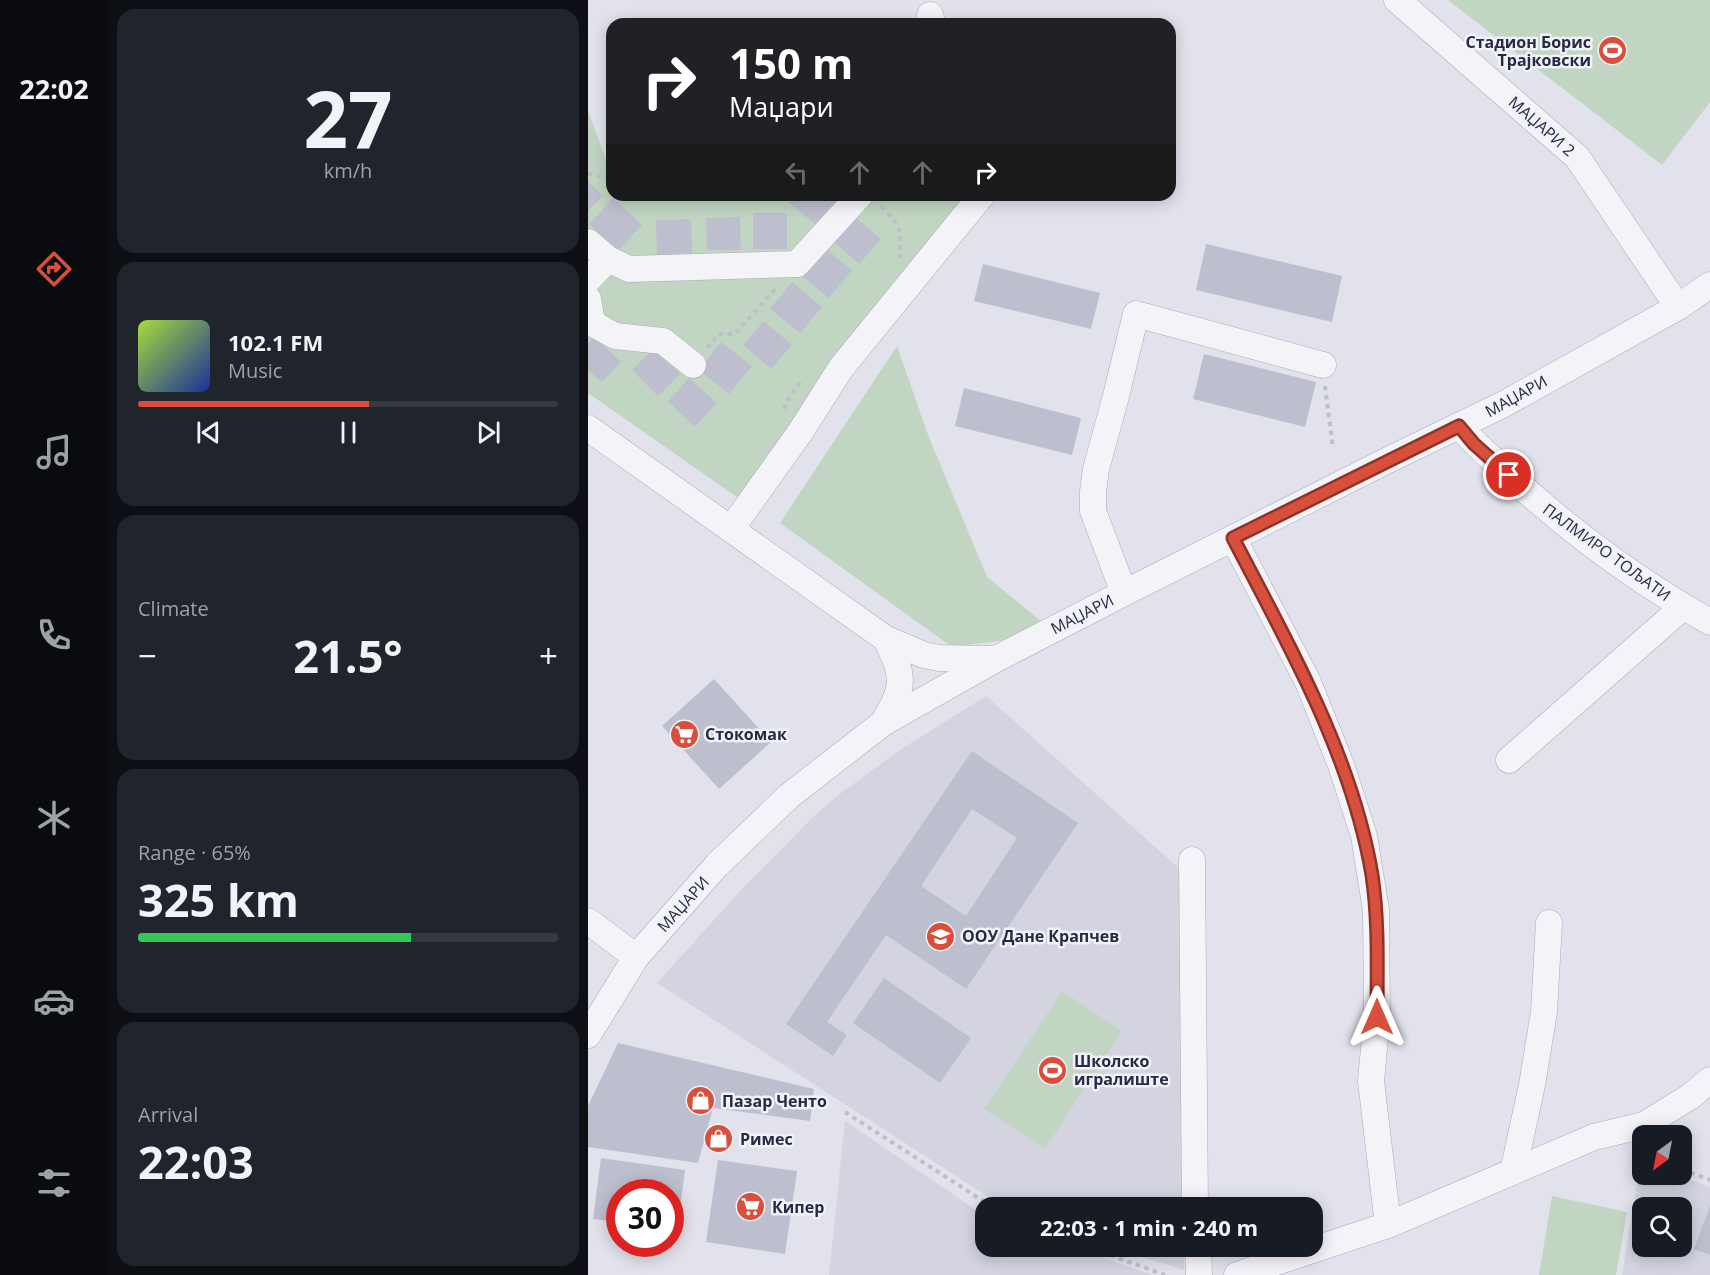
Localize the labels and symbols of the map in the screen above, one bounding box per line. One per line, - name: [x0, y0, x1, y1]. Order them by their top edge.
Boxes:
- place label: Стадион Борис Трајковски: [1465, 31, 1591, 71]
- sports icon: Стадион Борис Трајковски: [1596, 35, 1628, 67]
- street label: МАЏАРИ 2: [1504, 91, 1580, 161]
- street label: МАЏАРИ: [1481, 370, 1551, 422]
- pin: [1483, 449, 1534, 500]
- street label: ПАЛМИРО ТОЉАТИ: [1539, 498, 1675, 606]
- street label: МАЏАРИ: [1047, 589, 1117, 639]
- supermarket icon: Стокомак: [668, 718, 700, 750]
- place label: Стокомак: [705, 723, 787, 745]
- street label: МАЏАРИ: [652, 871, 714, 937]
- school or university icon: ООУ Дане Крапчев: [925, 920, 957, 952]
- place label: ООУ Дане Крапчев: [962, 925, 1119, 947]
- position arrow: [1345, 985, 1409, 1049]
- place label: Школско игралиште: [1074, 1050, 1169, 1090]
- sports icon: Школско игралиште: [1037, 1054, 1069, 1086]
- shop icon: Пазар Ченто: [685, 1085, 717, 1117]
- place label: Пазар Ченто: [722, 1090, 827, 1112]
- shop icon: Римес: [703, 1123, 735, 1155]
- north arrow: [1632, 1125, 1692, 1185]
- place label: Римес: [740, 1128, 793, 1150]
- speed limit sign: 30: [606, 1179, 684, 1257]
- supermarket icon: Кипер: [735, 1191, 767, 1223]
- place label: Кипер: [772, 1196, 824, 1218]

